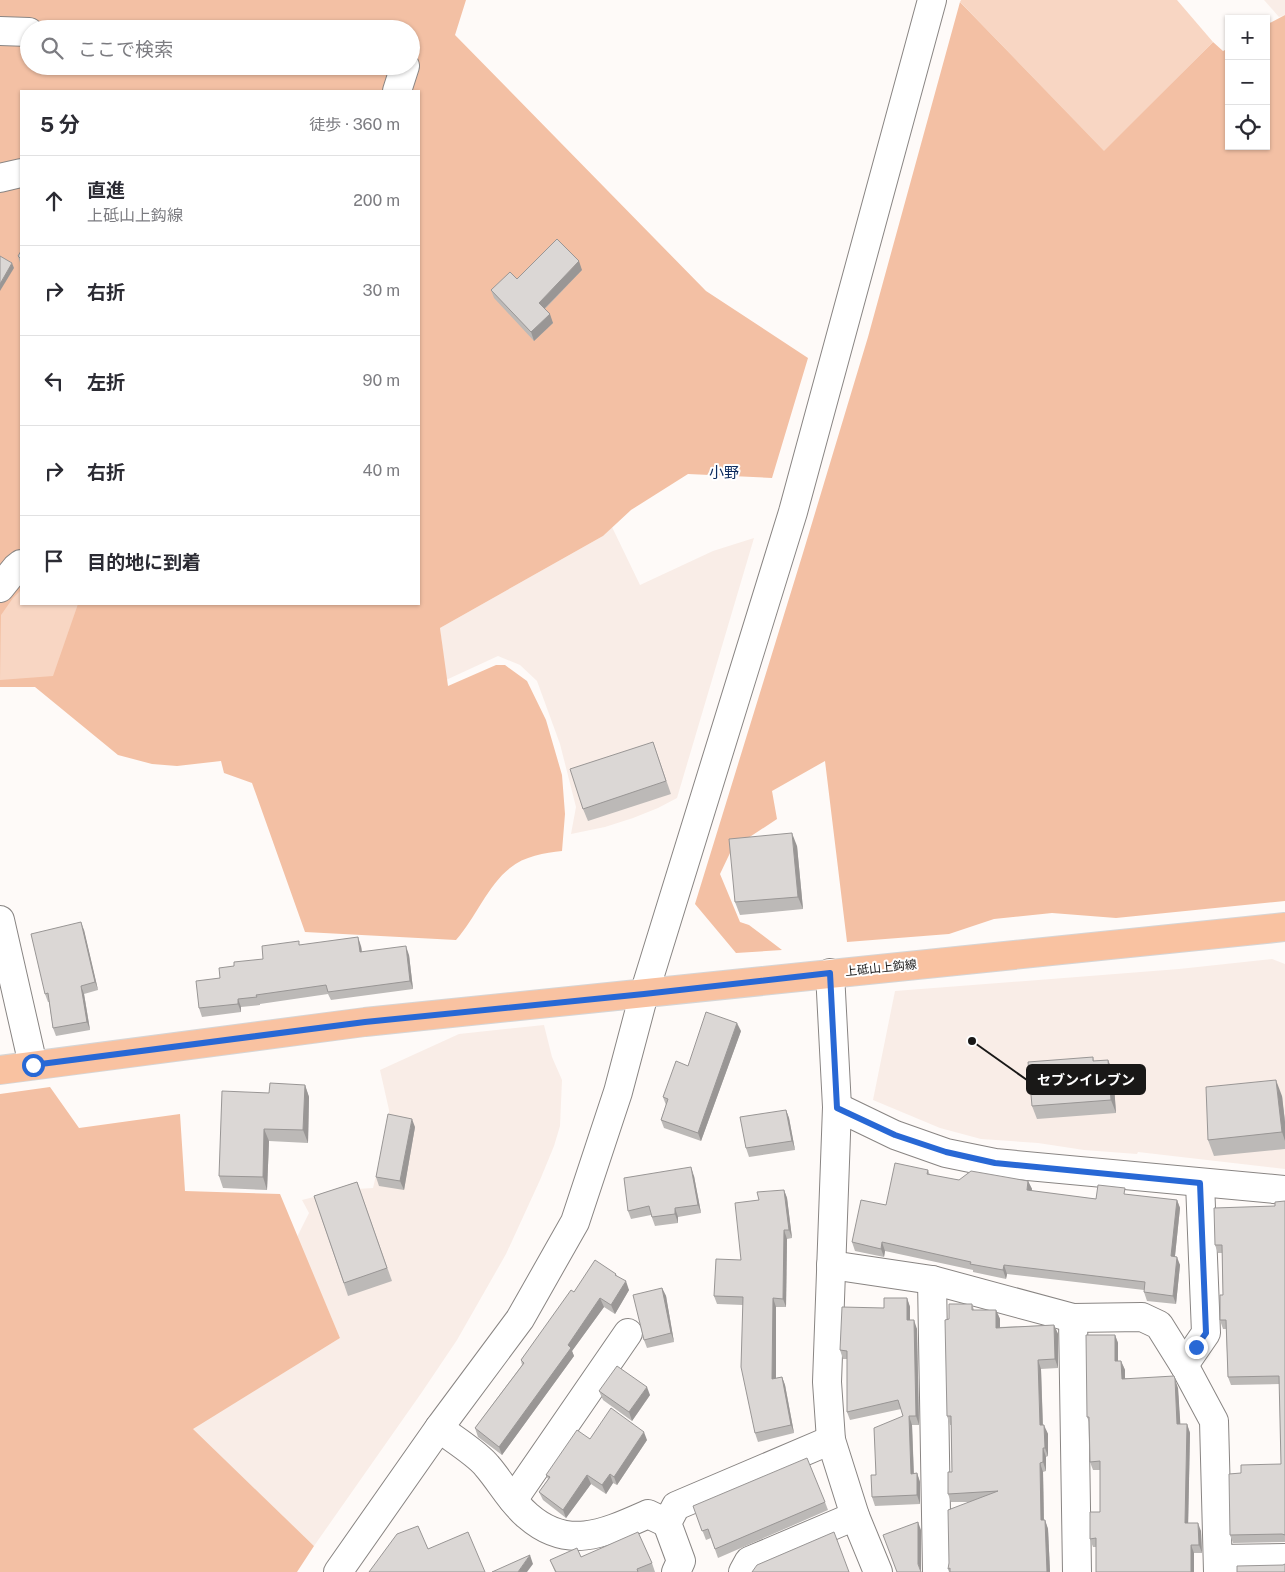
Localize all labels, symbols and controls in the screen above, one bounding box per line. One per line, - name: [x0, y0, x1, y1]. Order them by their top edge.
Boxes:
- map controls: [1225, 15, 1270, 150]
- button: +: [1225, 15, 1270, 60]
- search box: [20, 20, 420, 75]
- icon: search: [38, 34, 66, 62]
- text: ここで検索: [78, 38, 173, 60]
- button: −: [1225, 60, 1270, 105]
- button: locate: [1225, 105, 1270, 150]
- text: 5 分: [40, 112, 80, 137]
- text: 徒歩 · 360 m: [309, 115, 400, 134]
- text: 直進: [87, 179, 125, 201]
- icon: ahead: [40, 187, 68, 215]
- text: 200 m: [353, 191, 400, 210]
- text: 上砥山上鈎線: [87, 206, 183, 225]
- icon: right: [40, 277, 68, 305]
- text: 右折: [87, 281, 125, 303]
- text: 30 m: [363, 281, 400, 300]
- icon: left: [40, 367, 68, 395]
- text: 左折: [87, 371, 125, 393]
- text: 90 m: [363, 371, 400, 390]
- icon: right: [40, 457, 68, 485]
- text: 右折: [87, 461, 125, 483]
- text: 40 m: [362, 461, 400, 480]
- district label: 小野: [709, 464, 739, 481]
- icon: arrive: [40, 547, 68, 575]
- text: 目的地に到着: [87, 551, 201, 573]
- street label: 上砥山上鈎線: [844, 957, 918, 979]
- route start: [22, 1054, 45, 1077]
- callout: セブンイレブン: [1027, 1065, 1145, 1094]
- text: セブンイレブン: [1037, 1072, 1135, 1088]
- route end: [1185, 1336, 1208, 1359]

